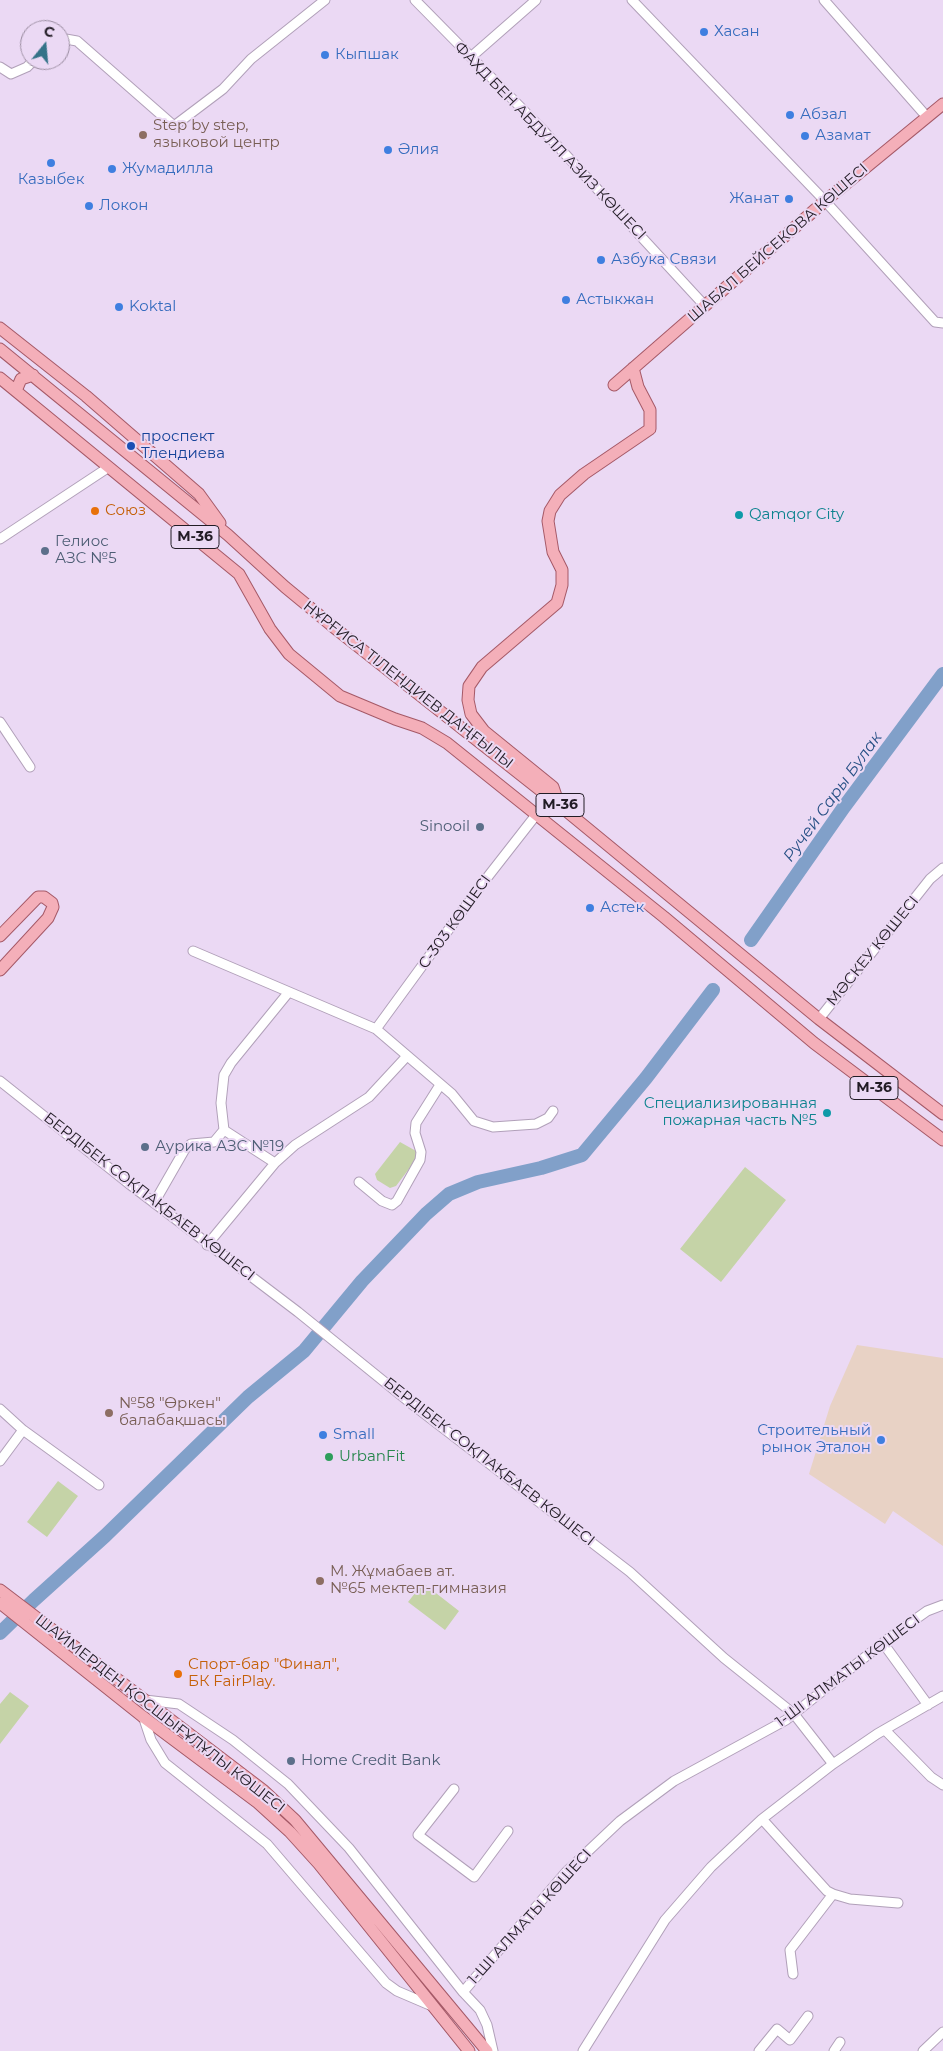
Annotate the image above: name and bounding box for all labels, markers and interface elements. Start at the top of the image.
north arrow [20,20,70,70]
text: С [42,22,57,42]
place label: Хасан [714,23,760,41]
marker: Хасан [698,26,710,38]
street label: ФАХД БЕН АБДУЛЛ АЗИЗ КӨШЕСІ [450,38,650,244]
place label: Кыпшак [335,46,399,64]
marker: Кыпшак [319,49,331,61]
place label: Абзал [800,106,847,124]
marker: Абзал [784,109,796,121]
place label: Step by step, языковой центр [153,117,280,152]
place label: Азамат [815,127,871,145]
marker: Step by step, языковой центр [137,129,149,141]
marker: Азамат [799,130,811,142]
place label: Әлия [398,141,439,159]
marker: Әлия [382,144,394,156]
marker: Казыбек [45,157,57,169]
place label: Жумадилла [122,160,214,178]
street label: ШАБАЛ БЕЙСЕКОВА КӨШЕСІ [684,160,872,326]
marker: Жумадилла [106,163,118,175]
place label: Казыбек [18,171,84,189]
place label: Жанат [729,190,779,208]
marker: Жанат [783,193,795,205]
place label: Локон [99,197,148,215]
marker: Локон [83,200,95,212]
place label: Азбука Связи [611,251,717,269]
marker: Азбука Связи [595,254,607,266]
place label: Астыкжан [576,291,654,309]
marker: Астыкжан [560,294,572,306]
place label: Koktal [129,298,176,316]
marker: Koktal [113,301,125,313]
place label: проспект Тлендиева [141,428,225,463]
marker: проспект Тлендиева [125,440,137,452]
place label: Союз [105,502,146,520]
marker: Союз [89,505,101,517]
place label: Qamqor City [749,506,844,524]
marker: Qamqor City [733,509,745,521]
road number: M-36 [171,526,219,548]
place label: Гелиос АЗС №5 [55,533,117,568]
marker: Гелиос АЗС №5 [39,545,51,557]
street label: НҰРҒИСА ТІЛЕНДИЕВ ДАҢҒЫЛЫ [299,597,517,773]
water label: Ручей Сары Булак [780,728,886,866]
road number: M-36 [536,794,584,816]
place label: Sinooil [420,818,470,836]
marker: Sinooil [474,821,486,833]
street label: С-303 КӨШЕСІ [415,872,495,972]
street label: МӘСКЕУ КӨШЕСІ [823,892,923,1010]
place label: Астек [600,899,644,917]
marker: Астек [584,902,596,914]
road number: M-36 [850,1076,898,1100]
place label: Специализированная пожарная часть №5 [644,1095,817,1130]
marker: Специализированная пожарная часть №5 [821,1107,833,1119]
street label: БЕРДІБЕК СОҚПАҚБАЕВ КӨШЕСІ [40,1109,258,1285]
place label: Аурика АЗС №19 [155,1138,284,1156]
marker: Аурика АЗС №19 [139,1141,151,1153]
street label: БЕРДІБЕК СОҚПАҚБАЕВ КӨШЕСІ [380,1374,598,1550]
place label: №58 "Өркен" балабақшасы [119,1395,226,1430]
marker: №58 "Өркен" балабақшасы [103,1407,115,1419]
place label: Строительный рынок Эталон [757,1422,871,1457]
place label: Small [333,1426,375,1444]
marker: Small [317,1429,329,1441]
marker: Строительный рынок Эталон [875,1434,887,1446]
place label: UrbanFit [339,1448,405,1466]
marker: UrbanFit [323,1451,335,1463]
place label: М. Жұмабаев ат. №65 мектеп-гимназия [330,1563,507,1598]
marker: М. Жұмабаев ат. №65 мектеп-гимназия [314,1575,326,1587]
street label: ШАЙМЕРДЕН ҚОСШЫҒҰЛҰЛЫ КӨШЕСІ [31,1611,289,1817]
street label: 1-ШІ АЛМАТЫ КӨШЕСІ [772,1611,924,1731]
place label: Спорт-бар "Финал", БК FairPlay. [188,1656,339,1691]
marker: Спорт-бар "Финал", БК FairPlay. [172,1668,184,1680]
place label: Home Credit Bank [301,1752,440,1770]
marker: Home Credit Bank [285,1755,297,1767]
street label: 1-ШІ АЛМАТЫ КӨШЕСІ [464,1846,596,1988]

